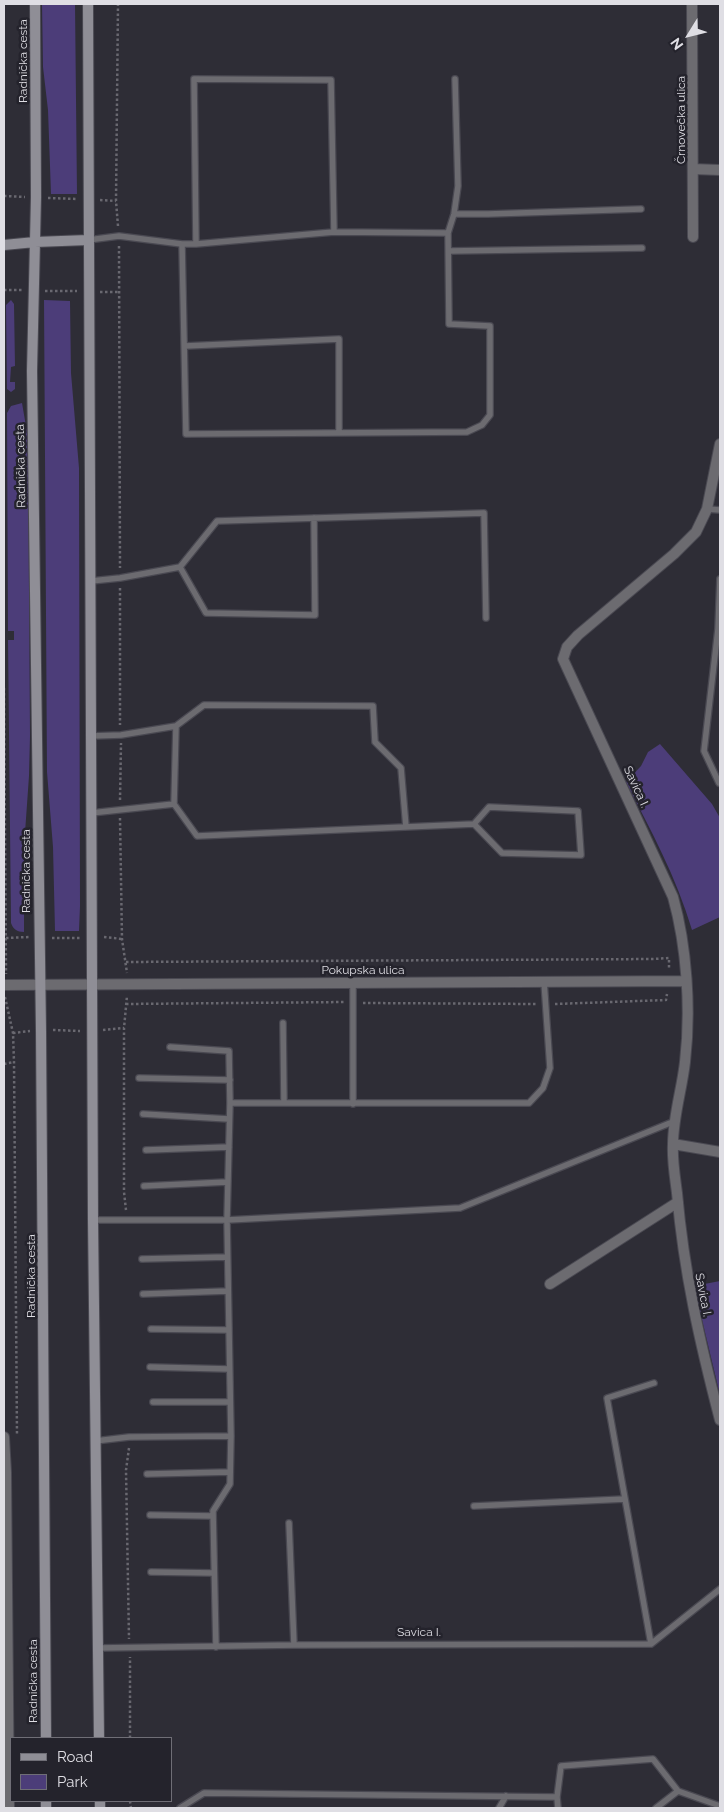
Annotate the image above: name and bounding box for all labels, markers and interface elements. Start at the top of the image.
north arrow [664,10,714,60]
street label: Radnička cesta [16,19,30,103]
text: N [667,35,686,53]
street label: Črnovečka ulica [674,76,688,164]
street label: Radnička cesta [13,424,29,508]
street label: Savica I. [620,764,652,810]
street label: Radnička cesta [19,829,33,913]
street label: Pokupska ulica [321,963,405,977]
street label: Radnička cesta [24,1234,38,1318]
street label: Savica I. [692,1272,714,1318]
street label: Savica I. [397,1625,441,1639]
street label: Radnička cesta [26,1639,40,1723]
legend [10,1737,172,1802]
text: Road [57,1748,93,1766]
text: Park [57,1773,88,1791]

